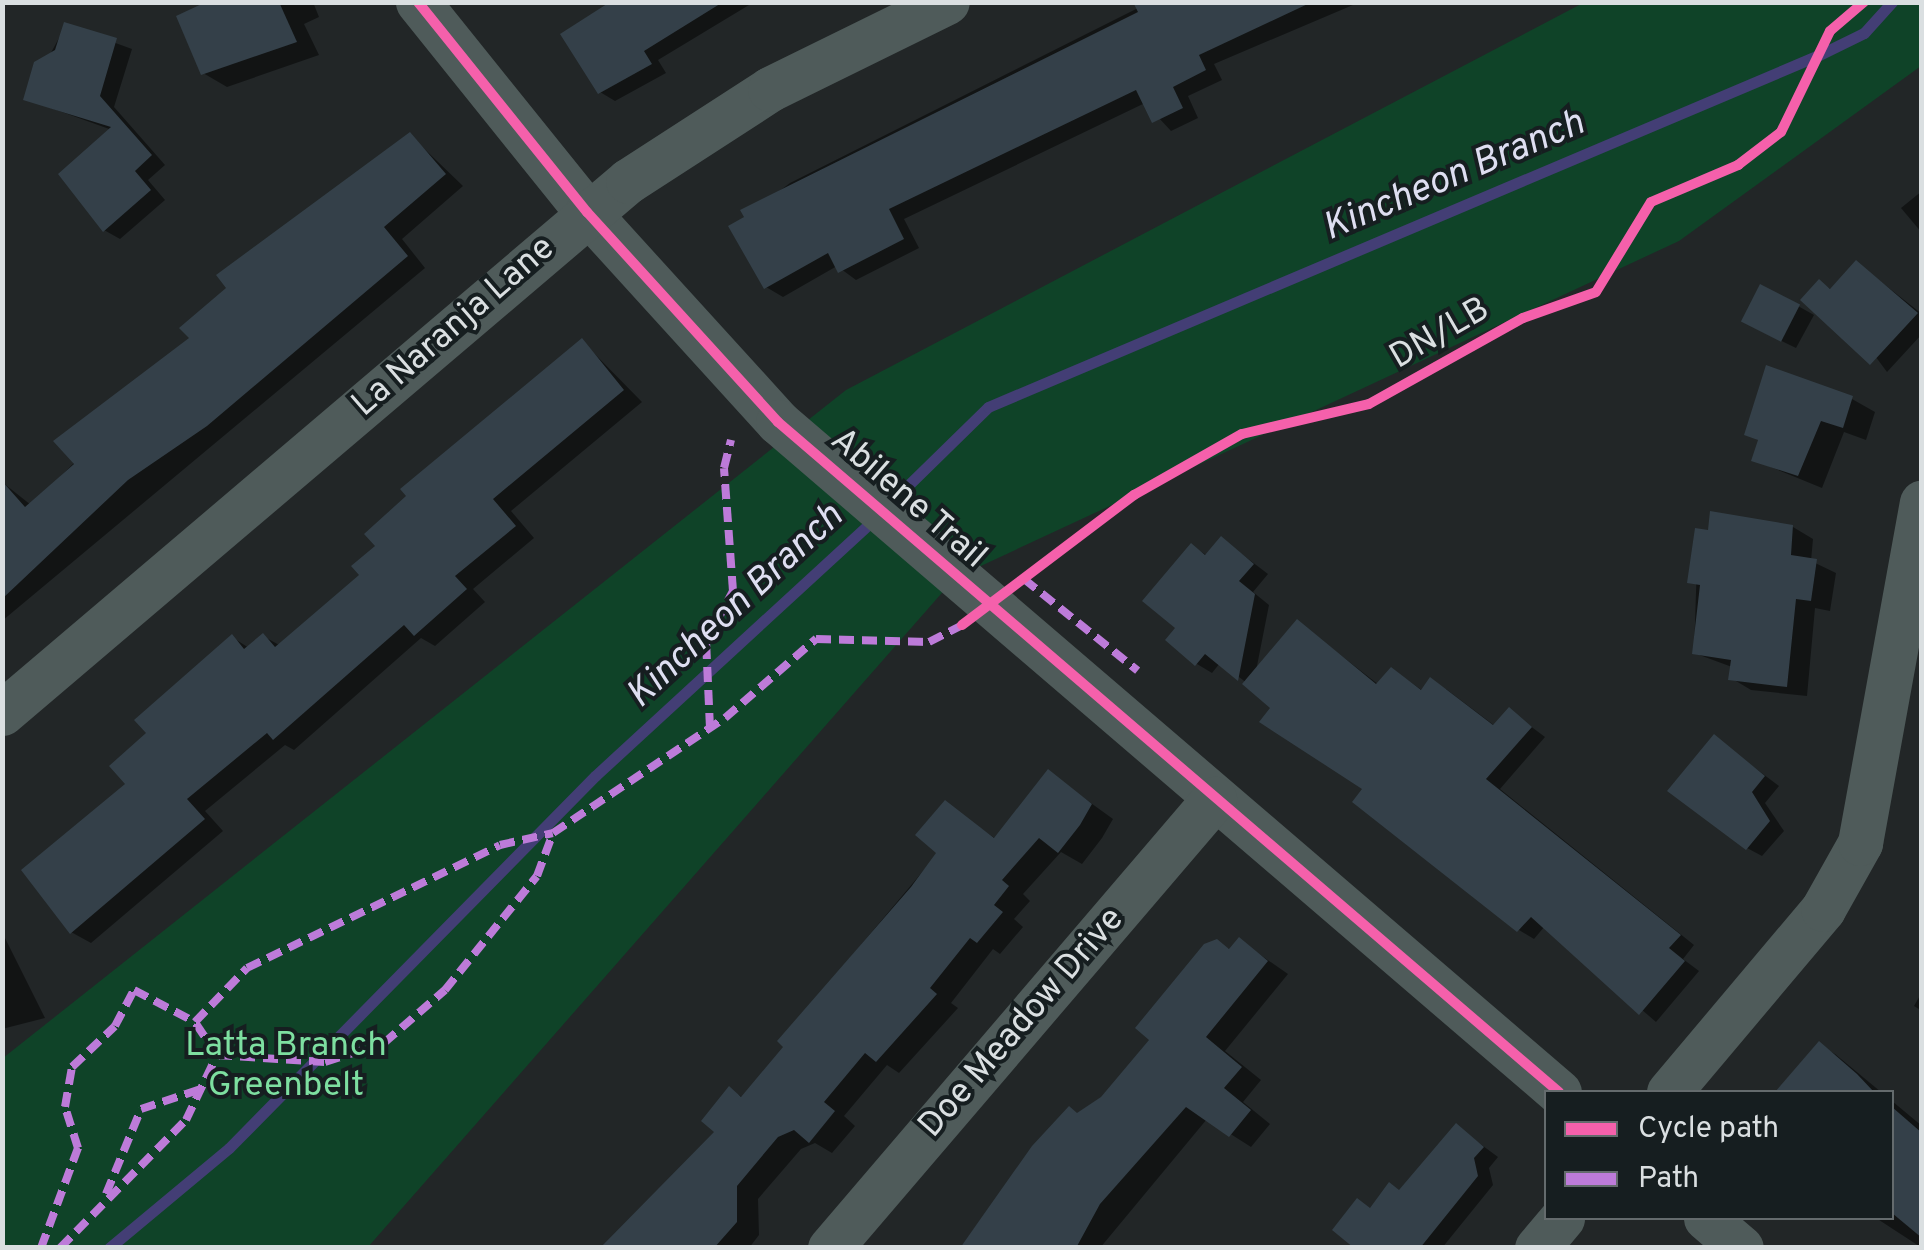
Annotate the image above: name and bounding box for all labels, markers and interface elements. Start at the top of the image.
water label: Kincheon Branch [1317,101,1591,253]
street label: La Naranja Lane [344,228,564,426]
street label: DN/LB [1383,289,1497,379]
street label: Abilene Trail [821,419,995,579]
water label: Kincheon Branch [618,495,854,719]
street label: Doe Meadow Drive [911,899,1133,1147]
park label: Latta Branch Greenbelt [185,1025,387,1107]
legend [1544,1090,1894,1220]
text: Cycle path [1638,1111,1779,1148]
text: Path [1638,1161,1699,1198]

